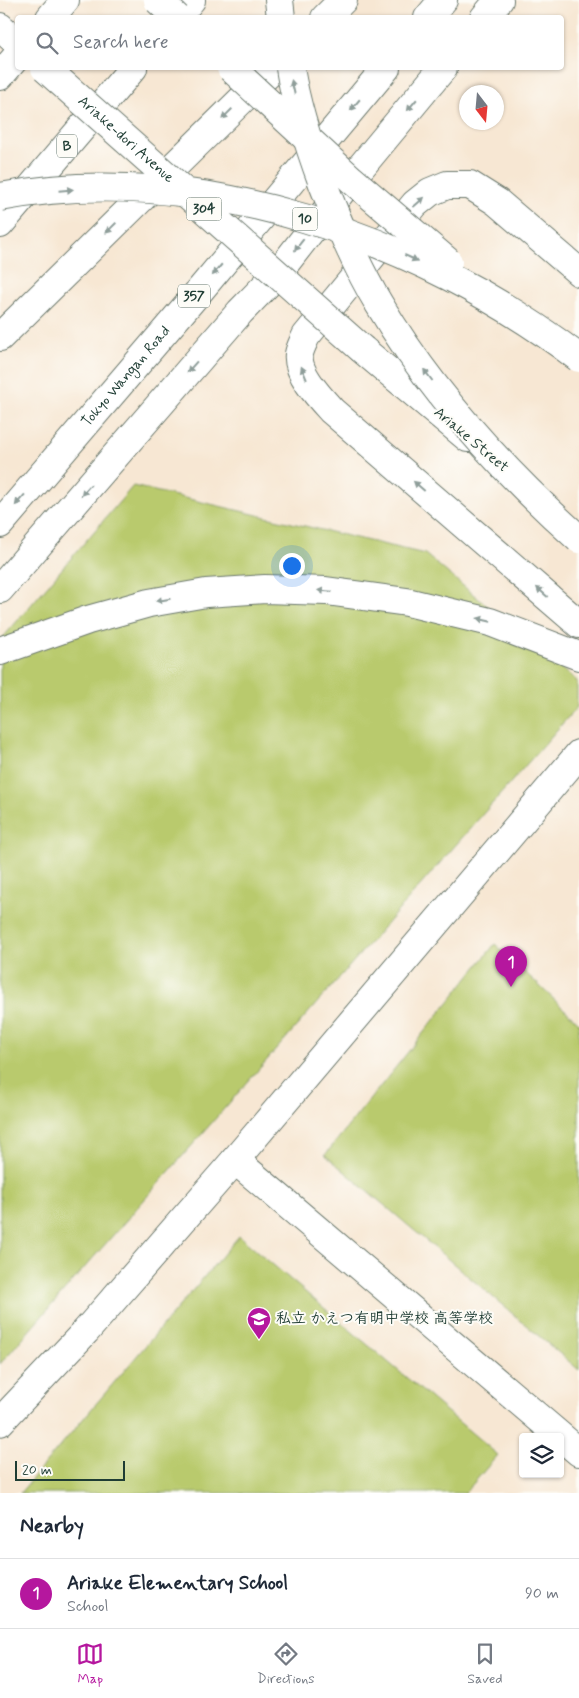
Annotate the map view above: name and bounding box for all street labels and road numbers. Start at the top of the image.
street label: Ariake-dori Avenue [73,92,178,188]
road number: B [57,134,77,158]
road number: 304 [186,198,222,220]
road number: 10 [292,208,318,230]
road number: 357 [178,284,210,308]
street label: Tokyo Wangan Road [77,322,175,431]
street label: Ariake Street [429,403,513,477]

